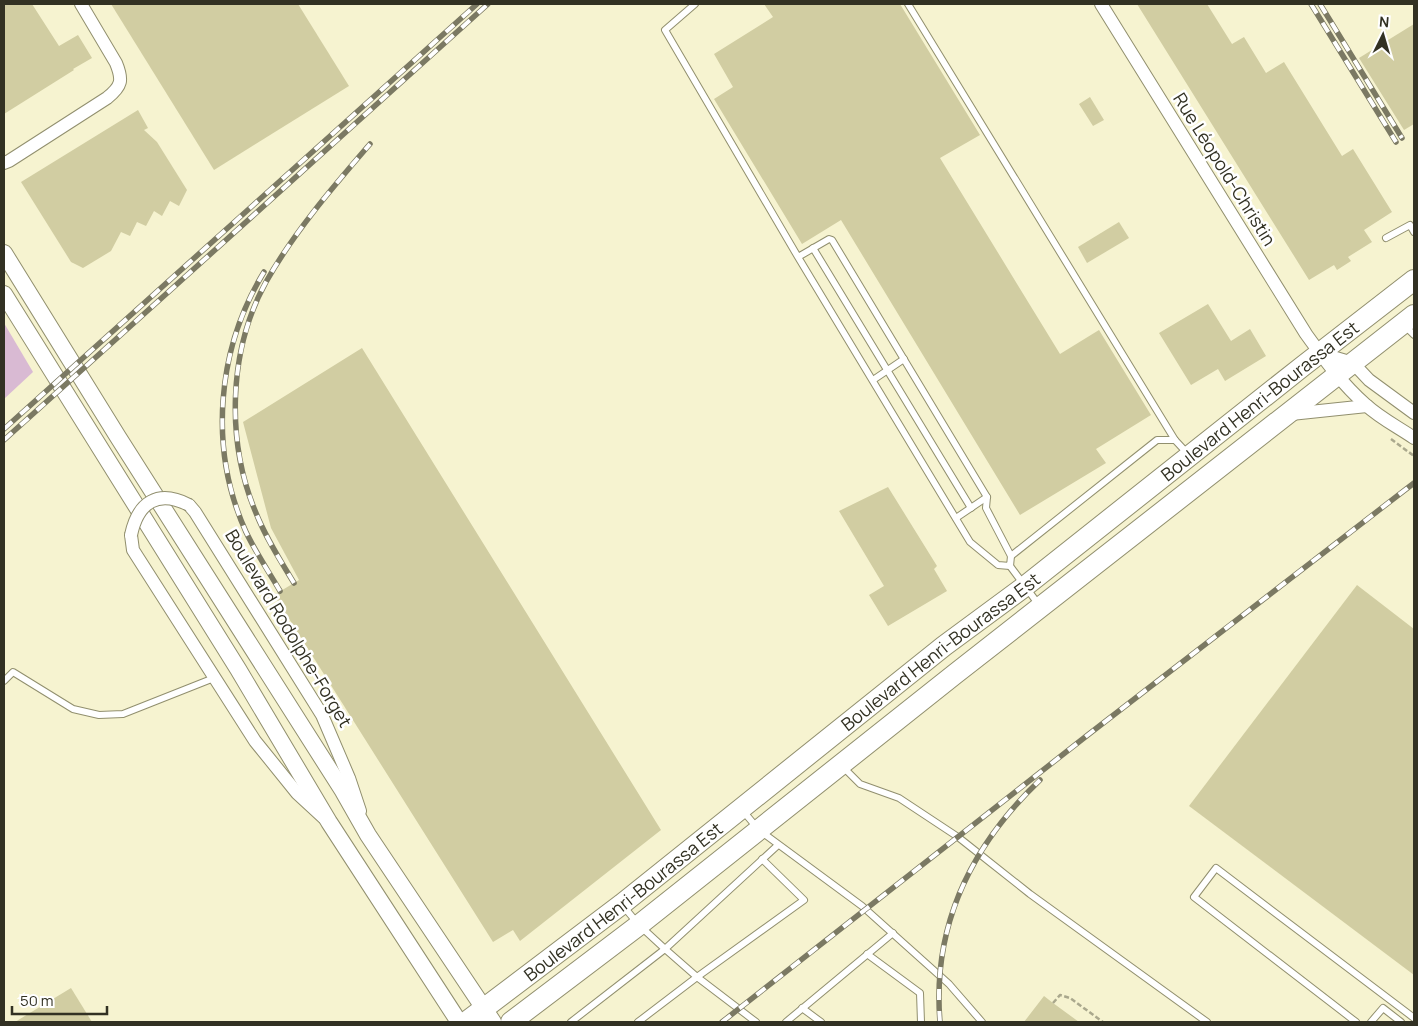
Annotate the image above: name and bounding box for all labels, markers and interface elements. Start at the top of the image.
north arrow [1358,10,1408,60]
text: N [1378,12,1390,31]
street label: Rue Léopold-Christin [1168,88,1282,250]
street label: Boulevard Henri-Bourassa Est [1156,315,1363,486]
street label: Boulevard Rodolphe-Forget [220,525,358,731]
street label: Boulevard Henri-Bourassa Est [836,567,1045,736]
street label: Boulevard Henri-Bourassa Est [519,816,727,986]
scale bar [12,984,108,1016]
text: 50 m [20,990,54,1011]

